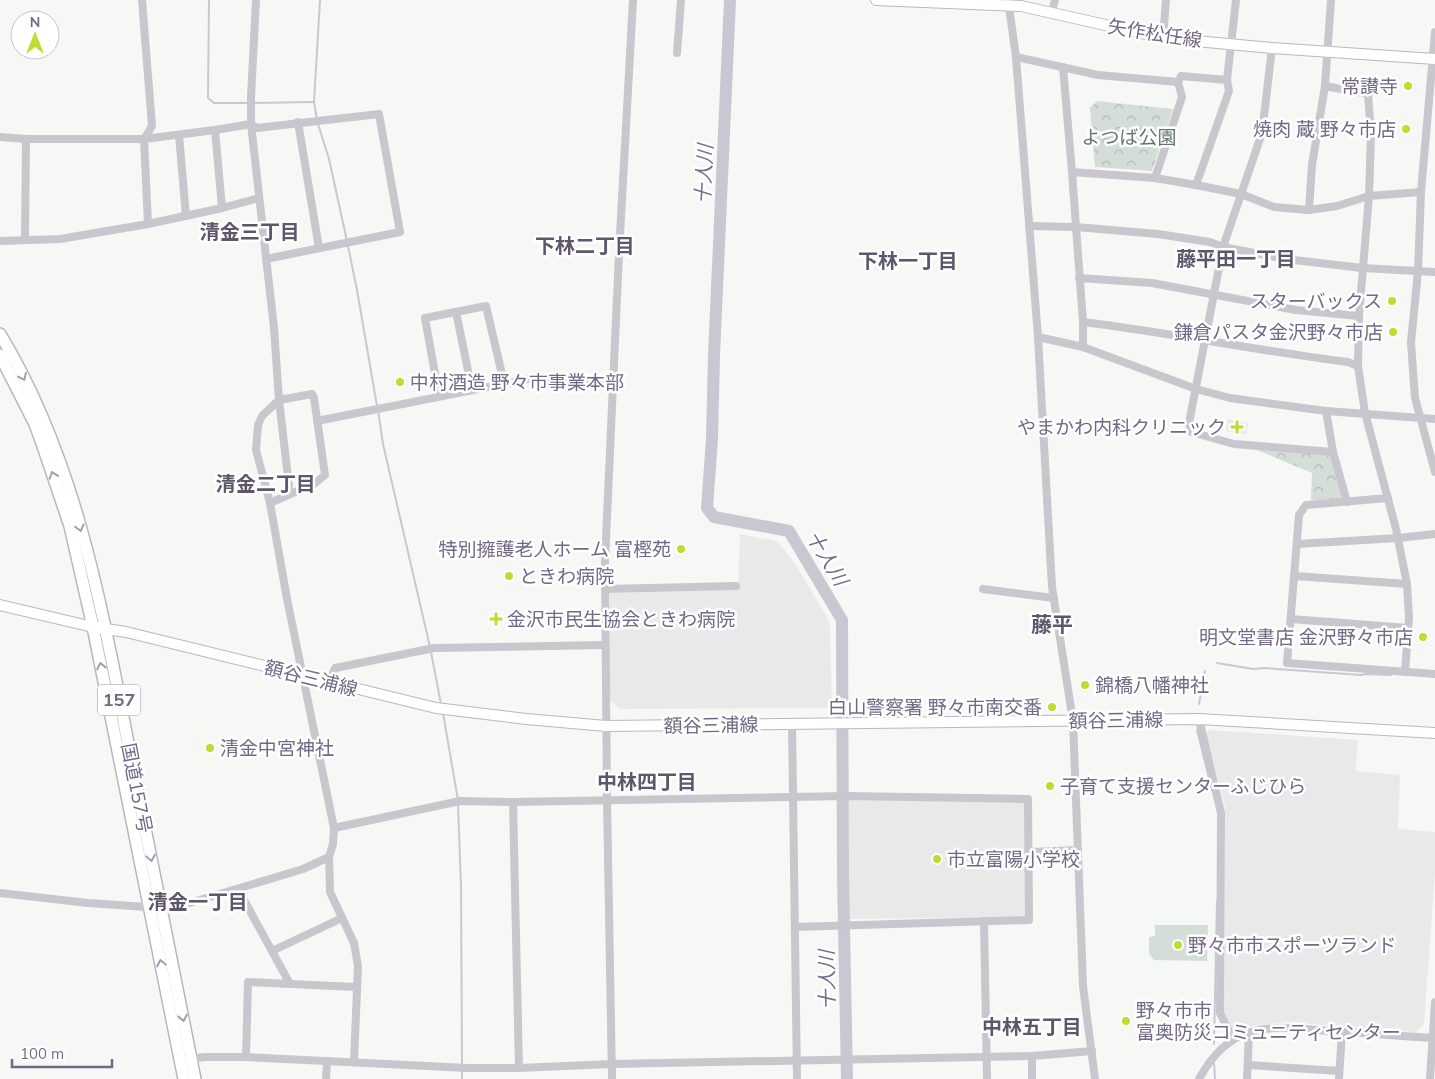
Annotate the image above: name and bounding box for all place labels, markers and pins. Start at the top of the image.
place label: 常讃寺 [1341,74,1398,98]
marker: 常讃寺 [1402,80,1414,92]
place label: 焼肉 蔵 野々市店 [1253,117,1396,141]
marker: 焼肉 蔵 野々市店 [1400,123,1412,135]
place label: スターバックス [1250,289,1382,313]
marker: スターバックス [1386,295,1398,307]
place label: 鎌倉パスタ金沢野々市店 [1174,320,1383,344]
marker: 鎌倉パスタ金沢野々市店 [1387,326,1399,338]
place label: 中村酒造 野々市事業本部 [410,370,624,394]
marker: 中村酒造 野々市事業本部 [394,376,406,388]
place label: やまかわ内科クリニック [1017,415,1226,439]
marker: やまかわ内科クリニック [1230,420,1244,434]
place label: 特別擁護老人ホーム 富樫苑 [439,537,671,561]
marker: 特別擁護老人ホーム 富樫苑 [675,543,687,555]
place label: ときわ病院 [519,564,614,588]
marker: ときわ病院 [503,570,515,582]
place label: 金沢市民生協会ときわ病院 [507,607,735,631]
marker: 金沢市民生協会ときわ病院 [489,612,503,626]
place label: 明文堂書店 金沢野々市店 [1199,625,1413,649]
marker: 明文堂書店 金沢野々市店 [1417,631,1429,643]
place label: 錦橋八幡神社 [1095,673,1209,697]
marker: 錦橋八幡神社 [1079,679,1091,691]
place label: 白山警察署 野々市南交番 [828,695,1042,719]
marker: 白山警察署 野々市南交番 [1046,701,1058,713]
place label: 清金中宮神社 [220,736,334,760]
marker: 清金中宮神社 [204,742,216,754]
place label: 子育て支援センターふじひら [1060,774,1306,798]
marker: 子育て支援センターふじひら [1044,780,1056,792]
place label: 市立富陽小学校 [947,847,1080,871]
marker: 市立富陽小学校 [931,853,943,865]
place label: 野々市市スポーツランド [1188,933,1397,957]
marker: 野々市市スポーツランド [1172,939,1184,951]
place label: 野々市市 富奥防災コミュニティセンター [1136,998,1401,1044]
marker: 野々市市 富奥防災コミュニティセンター [1120,1015,1132,1027]

